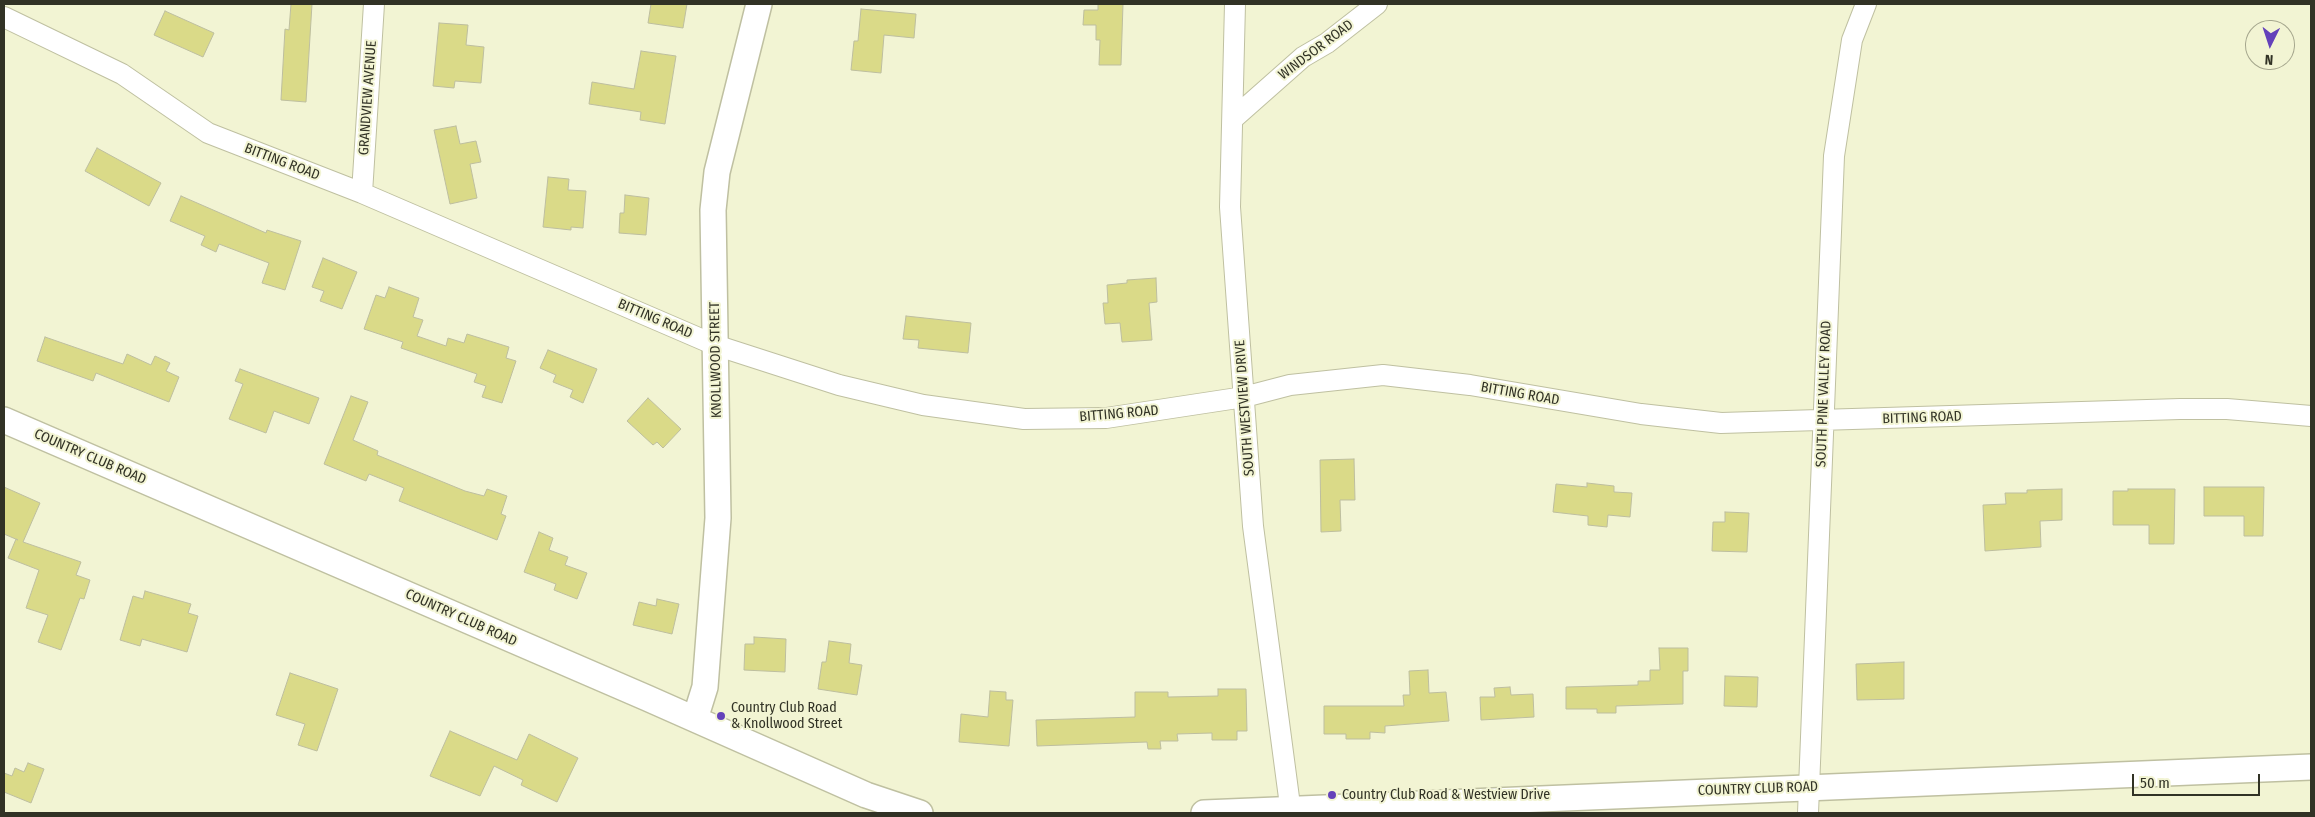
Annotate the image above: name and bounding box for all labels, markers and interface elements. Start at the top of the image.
street label: WINDSOR ROAD [1275,16,1357,84]
north arrow [2245,20,2295,70]
street label: GRANDVIEW AVENUE [356,40,380,156]
text: N [2264,51,2274,68]
street label: BITTING ROAD [242,140,322,184]
street label: BITTING ROAD [615,296,695,342]
street label: KNOLLWOOD STREET [707,302,725,418]
street label: SOUTH PINE VALLEY ROAD [1813,320,1835,468]
street label: SOUTH WESTVIEW DRIVE [1232,339,1258,477]
street label: BITTING ROAD [1479,379,1561,409]
street label: BITTING ROAD [1079,402,1159,426]
street label: BITTING ROAD [1882,408,1962,428]
street label: COUNTRY CLUB ROAD [31,426,149,488]
street label: COUNTRY CLUB ROAD [403,586,519,650]
place label: Country Club Road & Knollwood Street [731,700,842,732]
marker: Country Club Road & Knollwood Street [715,710,727,722]
scale bar [2135,764,2262,796]
text: 50 m [2140,774,2170,792]
street label: COUNTRY CLUB ROAD [1698,779,1818,799]
place label: Country Club Road & Westview Drive [1342,787,1550,803]
marker: Country Club Road & Westview Drive [1326,789,1338,801]

